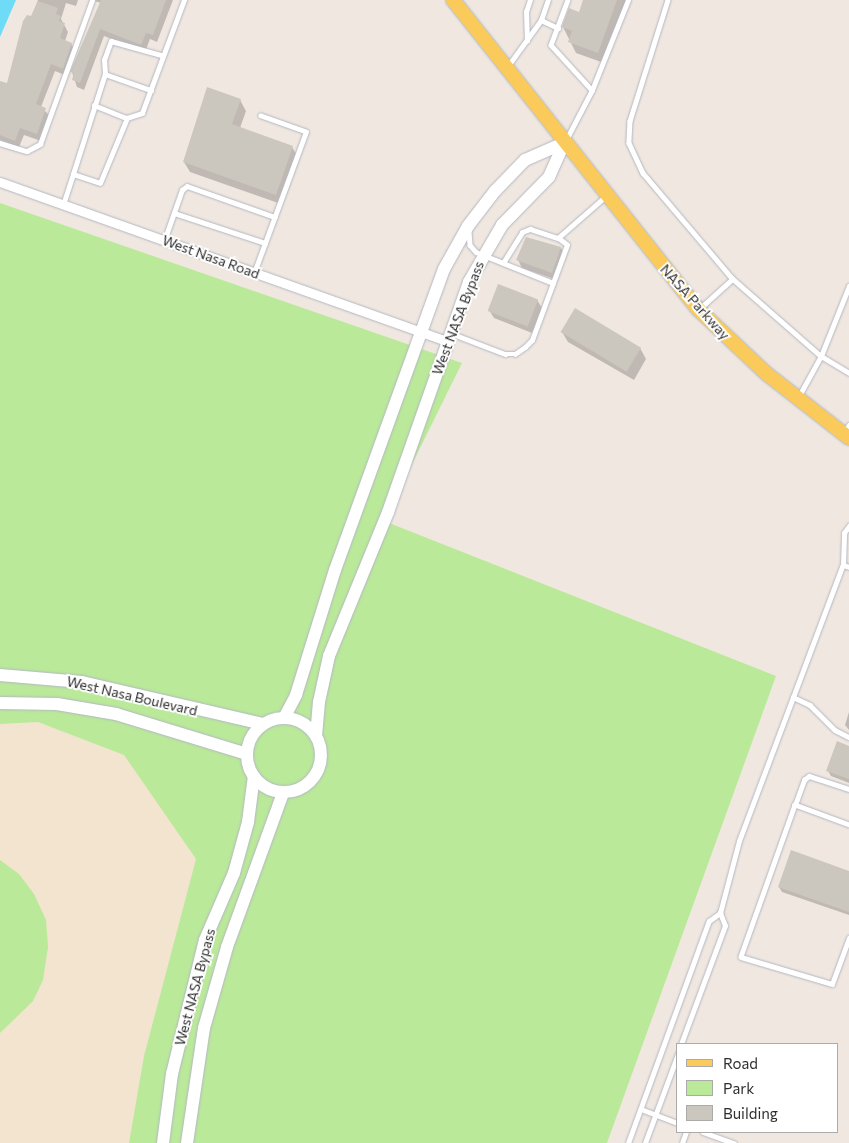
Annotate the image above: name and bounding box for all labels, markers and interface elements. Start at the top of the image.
street label: West Nasa Road [160,232,262,282]
street label: West NASA Bypass [429,259,487,377]
street label: NASA Parkway [657,261,733,343]
street label: West Nasa Boulevard [65,673,199,719]
street label: West NASA Bypass [171,927,219,1047]
legend [676,1043,839,1133]
text: Road [723,1054,758,1072]
text: Park [723,1079,754,1097]
text: Building [723,1104,778,1122]

